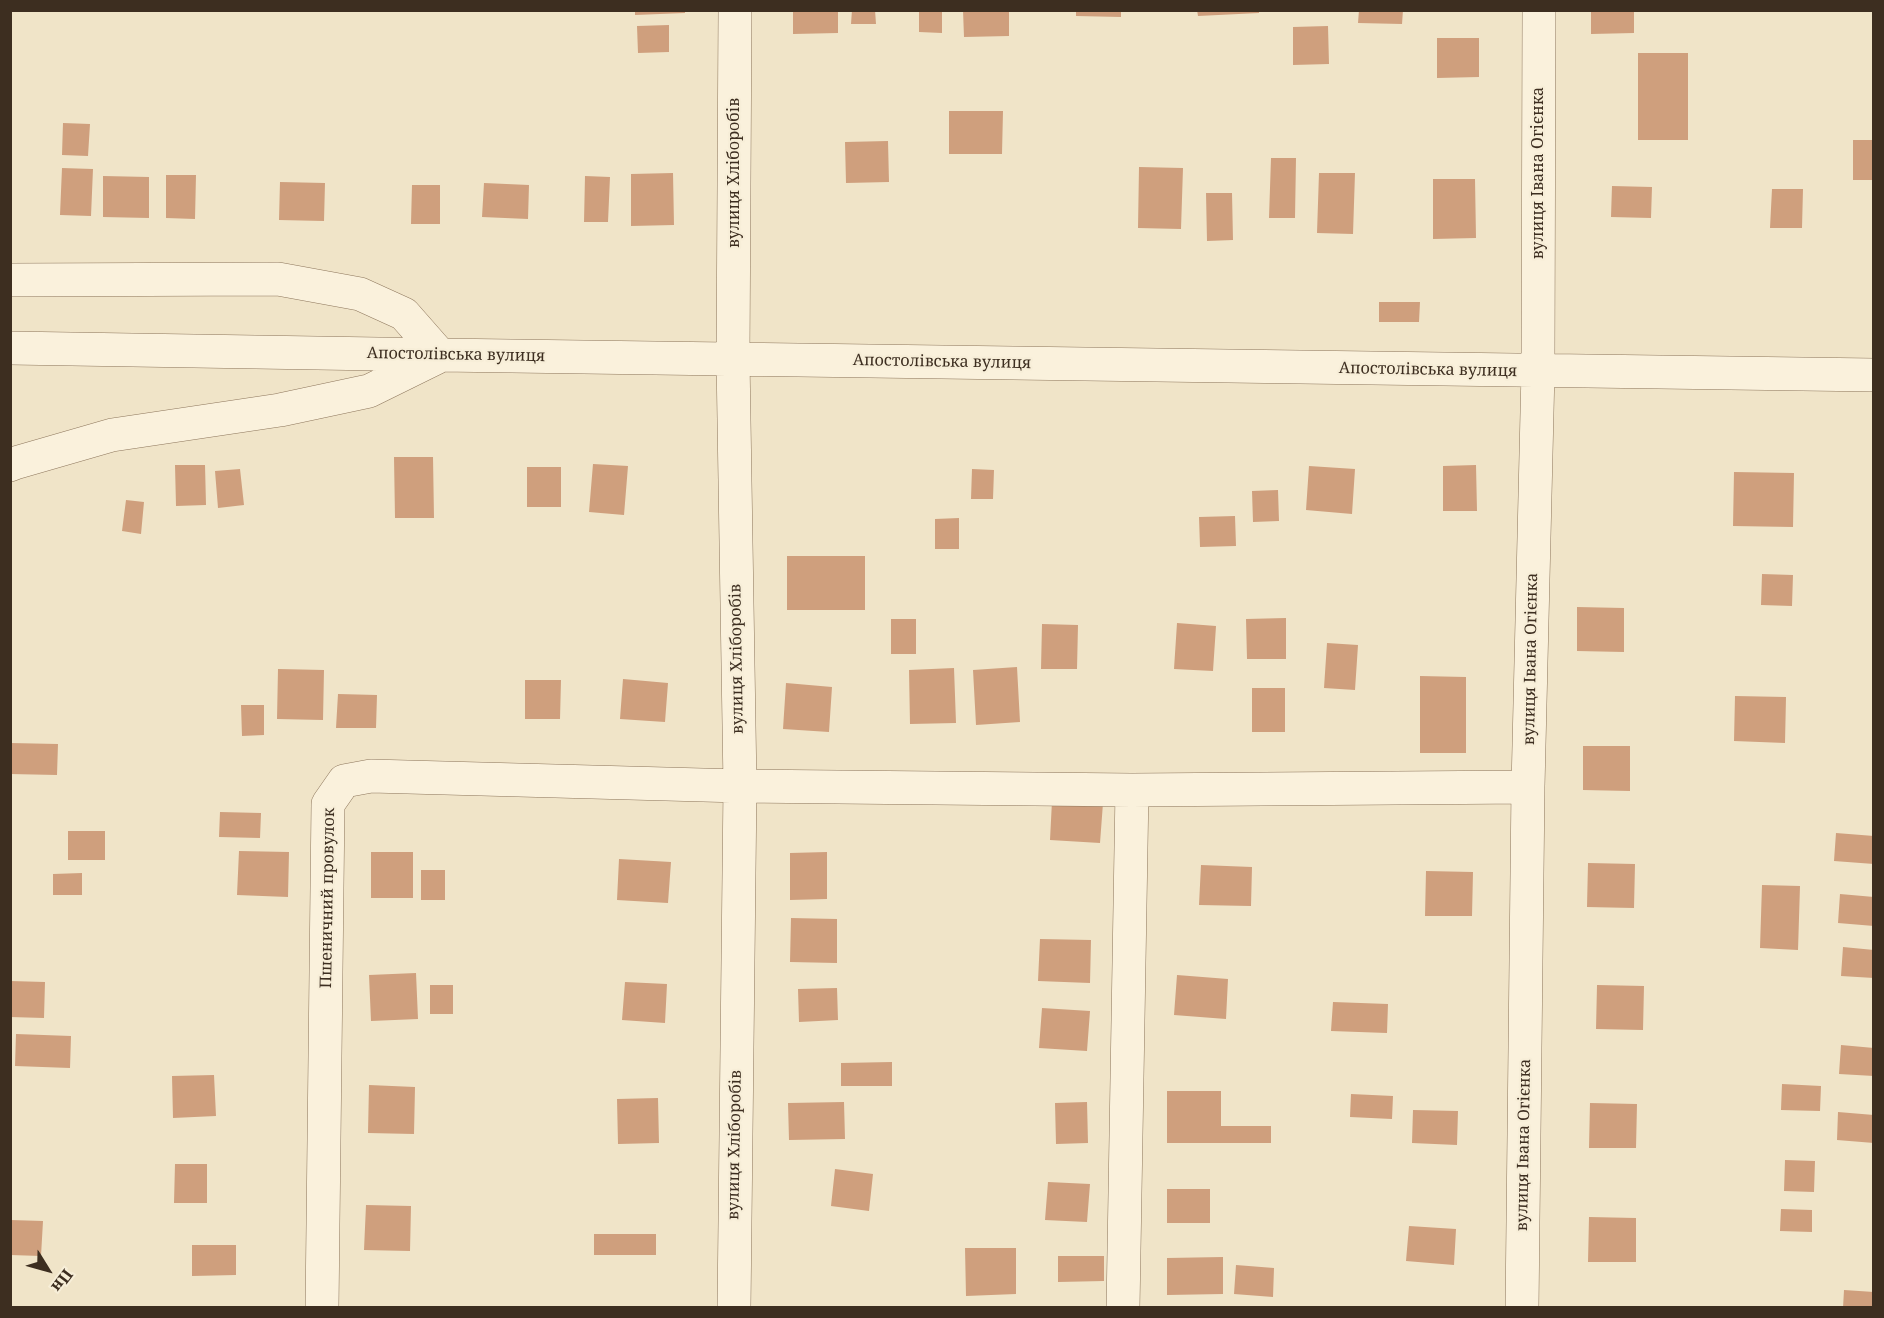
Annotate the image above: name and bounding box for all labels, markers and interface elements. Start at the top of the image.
street label: вулиця Івана Огієнка [1528,87,1548,259]
street label: вулиця Хліборобів [724,98,744,248]
street label: Апостолівська вулиця [367,344,545,366]
street label: Апостолівська вулиця [853,351,1031,373]
street label: Апостолівська вулиця [1339,359,1517,381]
street label: вулиця Івана Огієнка [1520,573,1542,745]
street label: вулиця Хліборобів [726,584,748,734]
street label: Пшеничний провулок [317,807,339,989]
street label: вулиця Івана Огієнка [1513,1059,1535,1231]
street label: вулиця Хліборобів [724,1070,746,1220]
north arrow [18,1240,78,1300]
text: Пн [46,1265,78,1297]

